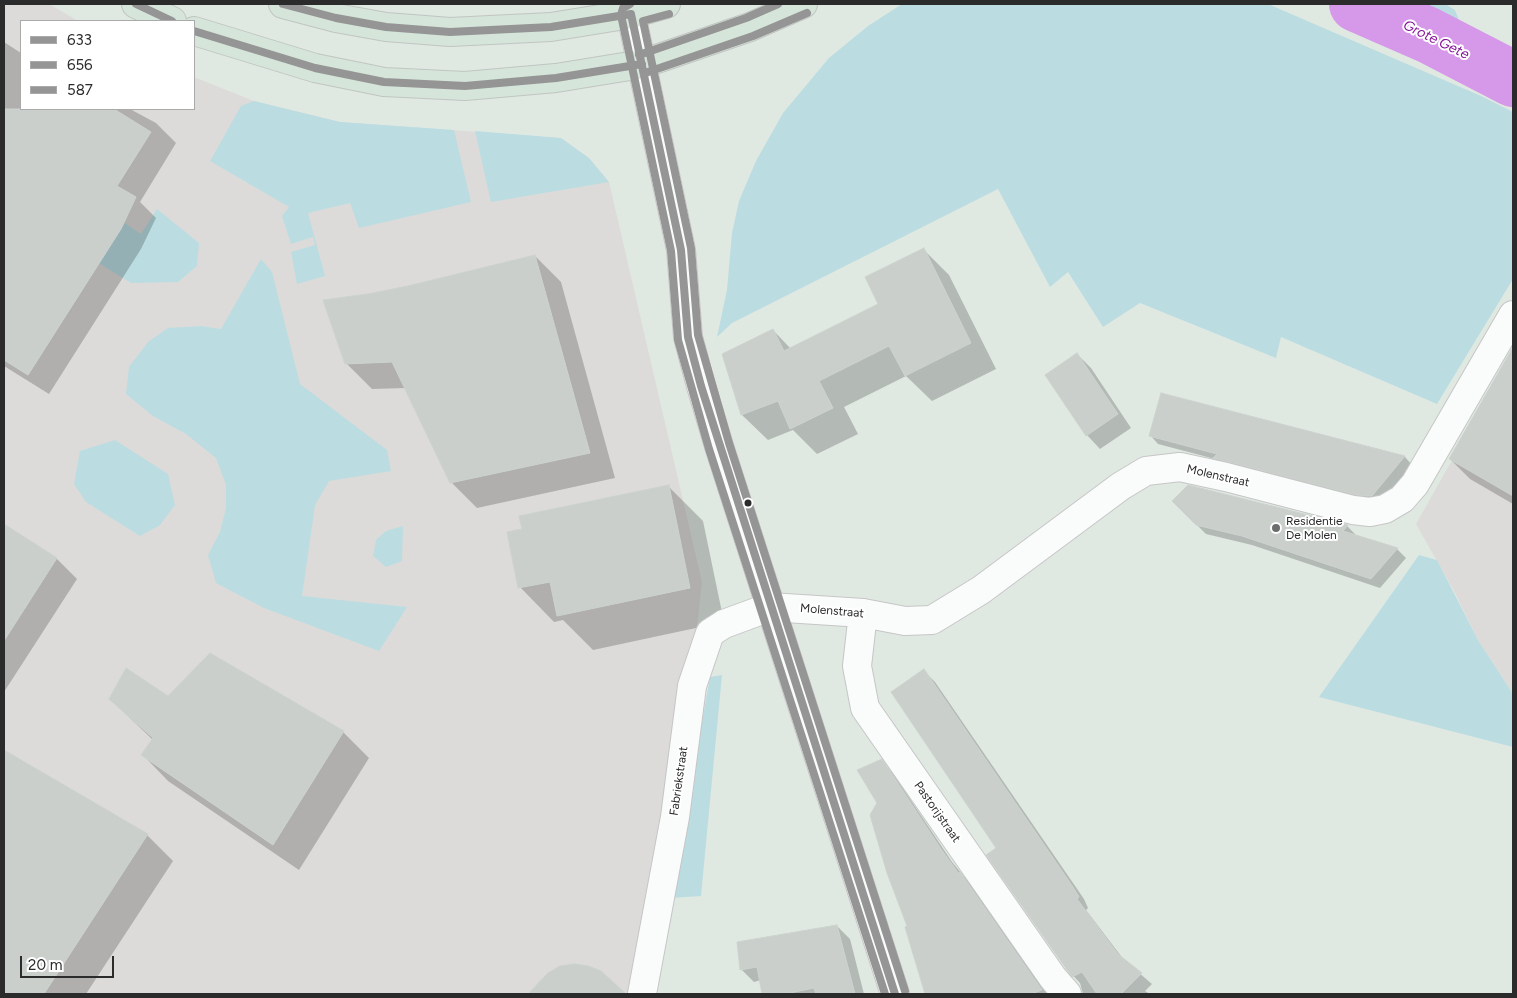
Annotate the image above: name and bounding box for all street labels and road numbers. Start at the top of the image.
street label: Molenstraat [1185,462,1251,490]
street label: Molenstraat [800,601,864,621]
street label: Fabriekstraat [667,745,691,817]
street label: Pastorijstraat [911,779,963,845]

